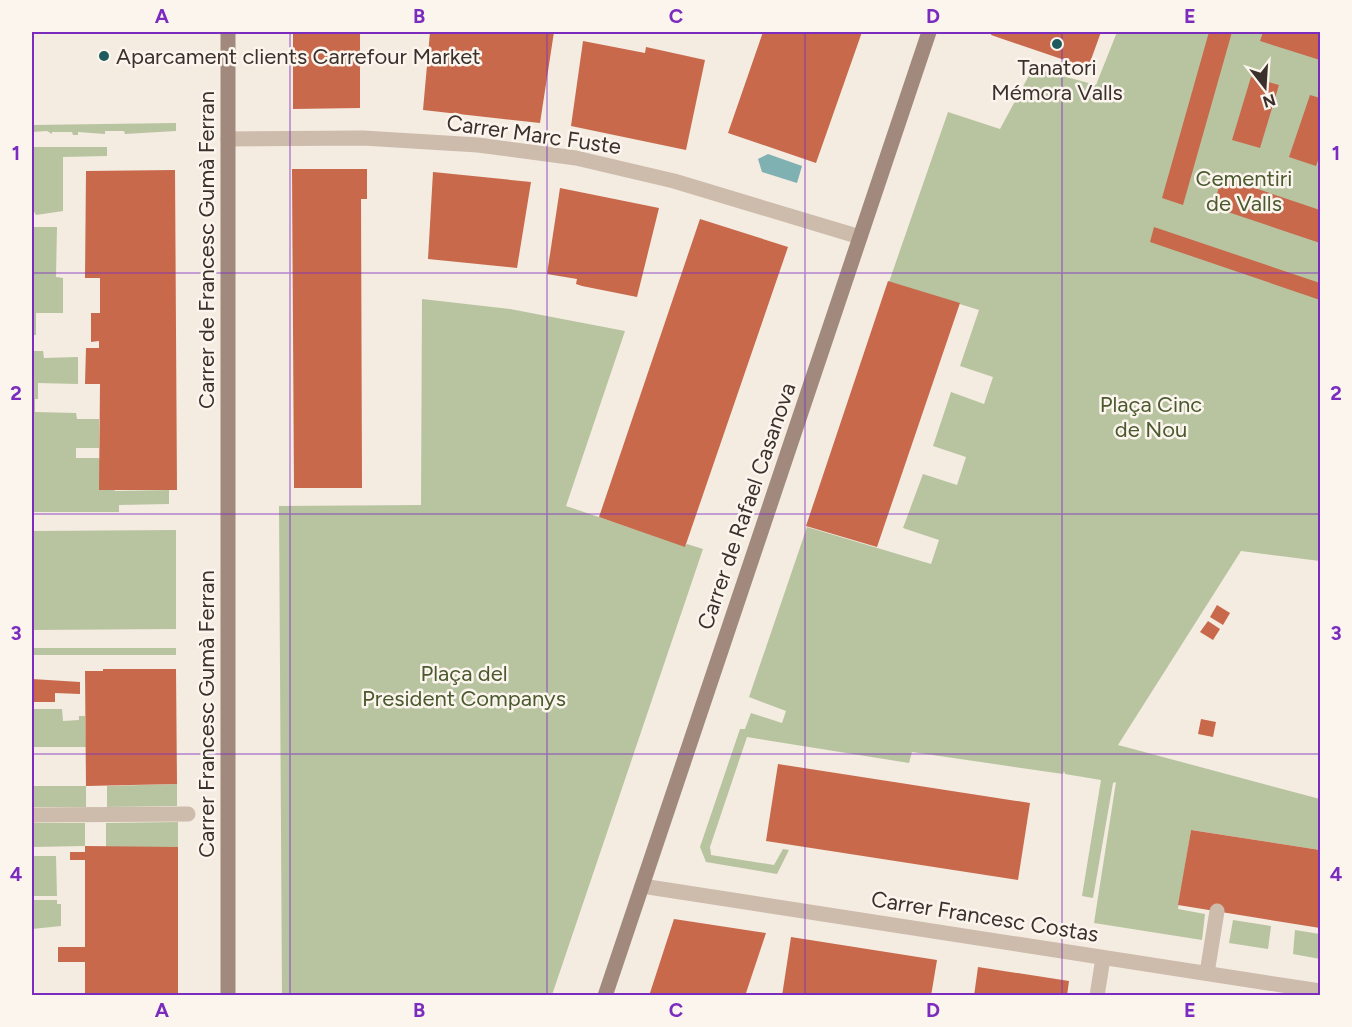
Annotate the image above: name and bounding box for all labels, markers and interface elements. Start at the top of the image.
text: A [155,4,170,28]
text: B [413,4,425,28]
text: C [669,4,683,28]
text: D [926,4,940,28]
text: E [1184,4,1196,28]
marker: Tanatori Mémora Valls [1050,37,1064,51]
place label: Aparcament clients Carrefour Market [116,43,481,70]
marker: Aparcament clients Carrefour Market [97,49,111,63]
place label: Tanatori Mémora Valls [991,54,1123,106]
north arrow [1235,57,1295,117]
text: N [1261,90,1278,112]
street label: Carrer de Francesc Gumà Ferran [193,91,220,409]
street label: Carrer Marc Fuste [445,109,623,160]
text: 1 [12,141,20,165]
text: 1 [1332,141,1340,165]
park label: Cementiri de Valls [1196,165,1292,217]
street label: Carrer de Rafael Casanova [691,379,801,633]
text: 2 [10,381,22,405]
text: 2 [1330,381,1342,405]
park label: Plaça Cinc de Nou [1100,391,1202,443]
street label: Carrer Francesc Gumà Ferran [193,570,220,858]
text: 3 [10,621,22,645]
text: 3 [1330,621,1342,645]
park label: Plaça del President Companys [362,660,566,712]
text: 4 [10,862,23,886]
text: 4 [1330,862,1343,886]
street label: Carrer Francesc Costas [869,885,1100,948]
text: A [155,998,170,1022]
text: B [413,998,425,1022]
text: C [669,998,683,1022]
text: D [926,998,940,1022]
text: E [1184,998,1196,1022]

